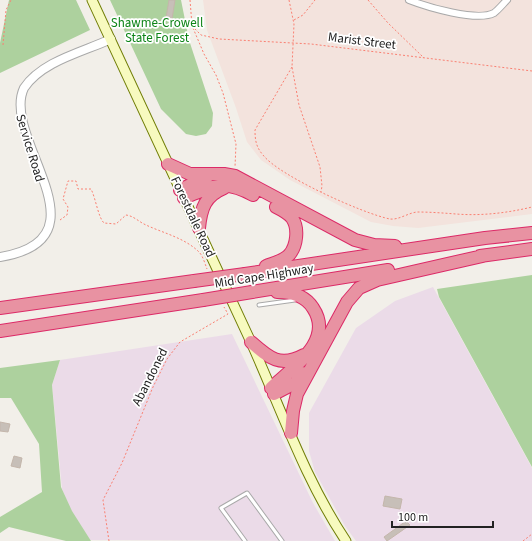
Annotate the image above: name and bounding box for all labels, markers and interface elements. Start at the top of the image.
park label: Shawme-Crowell State Forest [111,14,203,47]
street label: Marist Street [327,28,398,54]
street label: Service Road [11,112,49,184]
street label: Forestdale Road [166,174,220,260]
street label: Mid Cape Highway [213,259,315,293]
street label: Abandoned [128,345,172,409]
scale bar [392,503,493,529]
text: 100 m [398,509,428,526]

